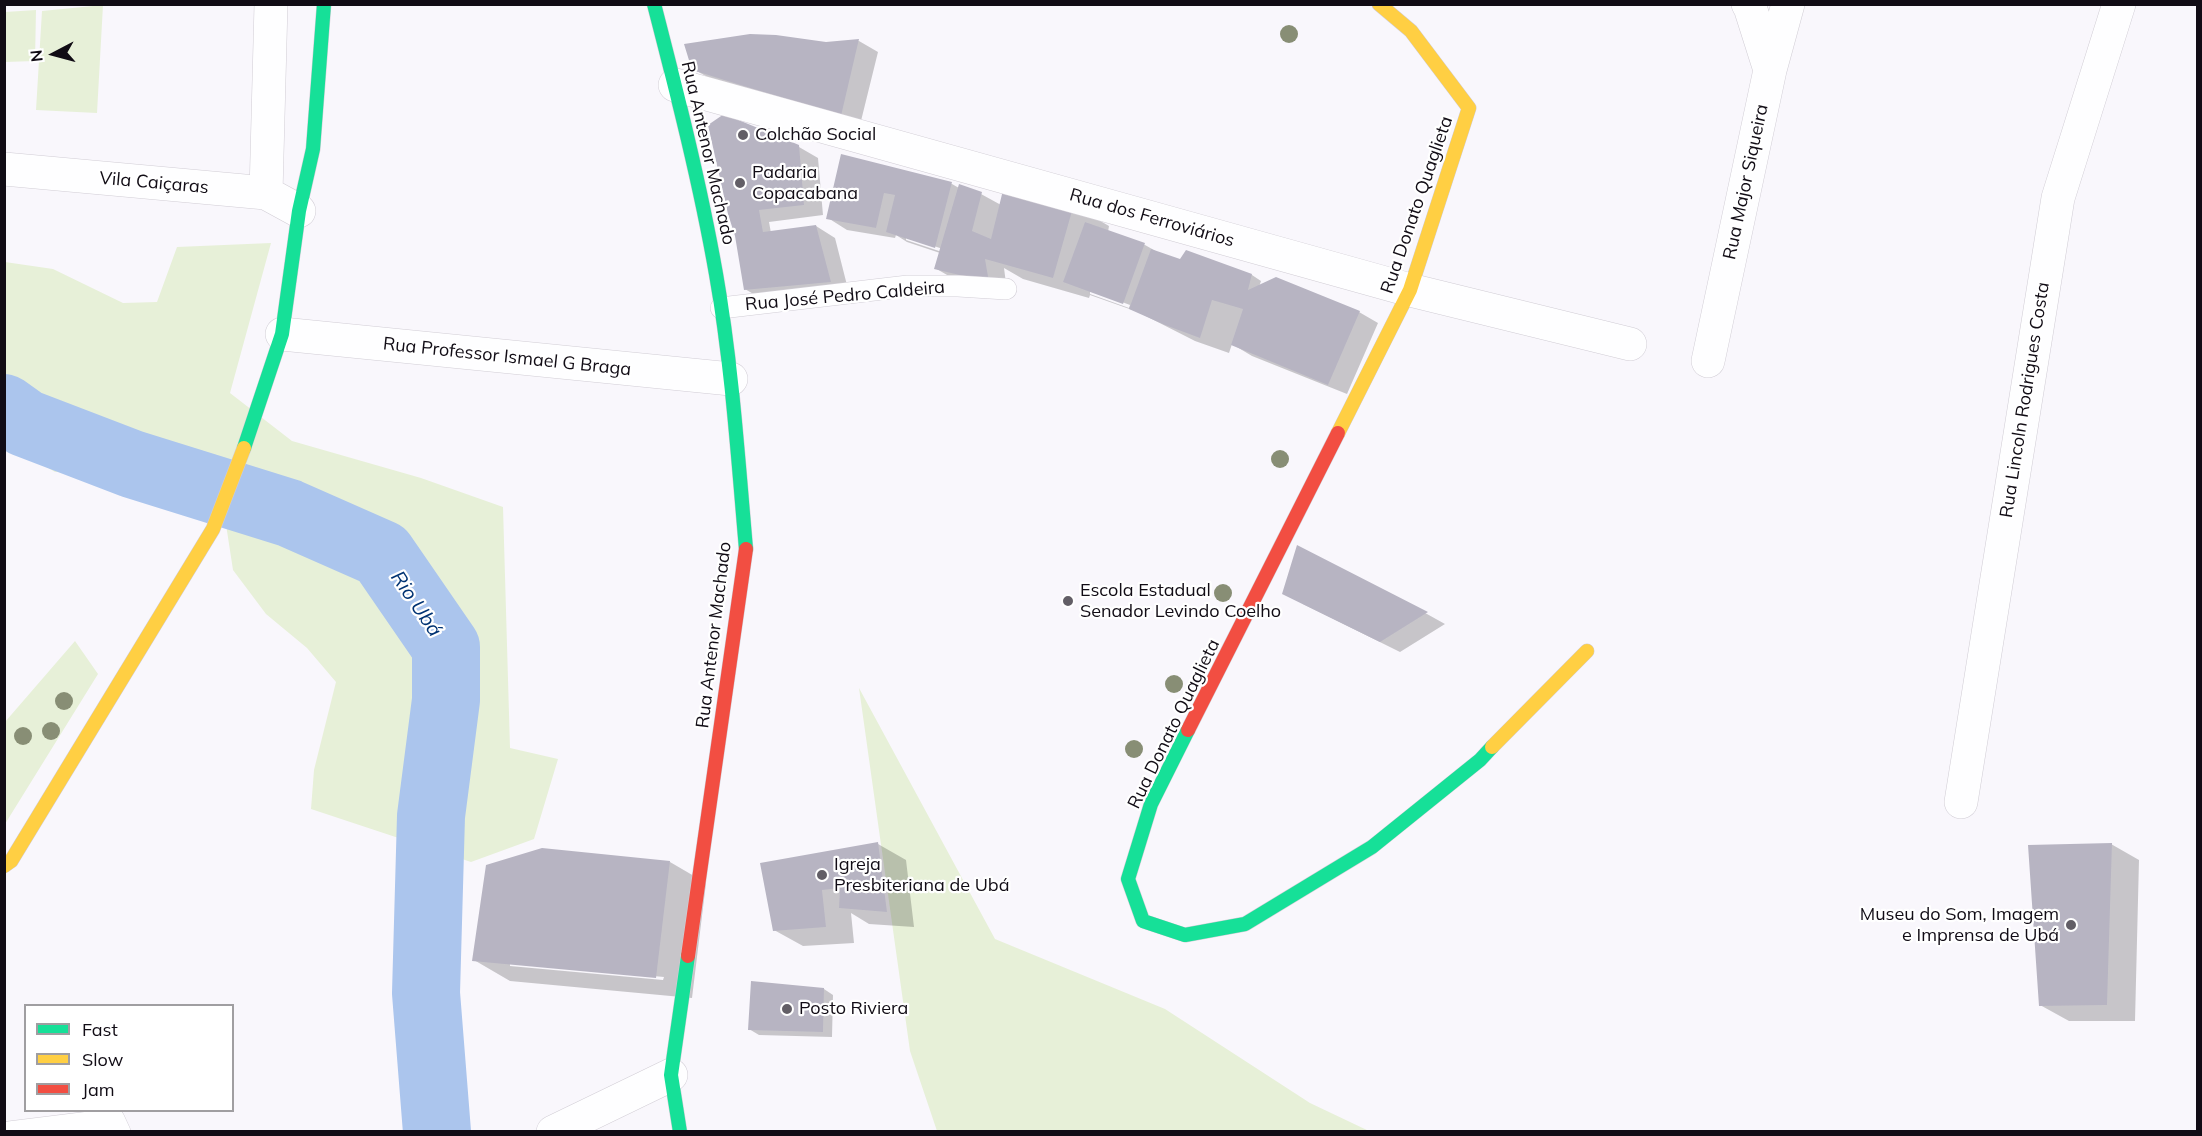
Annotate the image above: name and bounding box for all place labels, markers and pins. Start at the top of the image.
place label: Colchão Social [755,124,876,146]
marker: Colchão Social [736,128,750,142]
place label: Padaria Copacabana [752,162,858,204]
marker: Padaria Copacabana [733,176,747,190]
place label: Escola Estadual Senador Levindo Coelho [1080,580,1281,622]
marker: Escola Estadual Senador Levindo Coelho [1061,594,1075,608]
place label: Igreja Presbiteriana de Ubá [834,854,1009,896]
marker: Igreja Presbiteriana de Ubá [815,868,829,882]
place label: Museu do Som, Imagem e Imprensa de Ubá [1860,904,2059,946]
marker: Museu do Som, Imagem e Imprensa de Ubá [2064,918,2078,932]
place label: Posto Riviera [799,998,908,1020]
marker: Posto Riviera [780,1002,794,1016]

